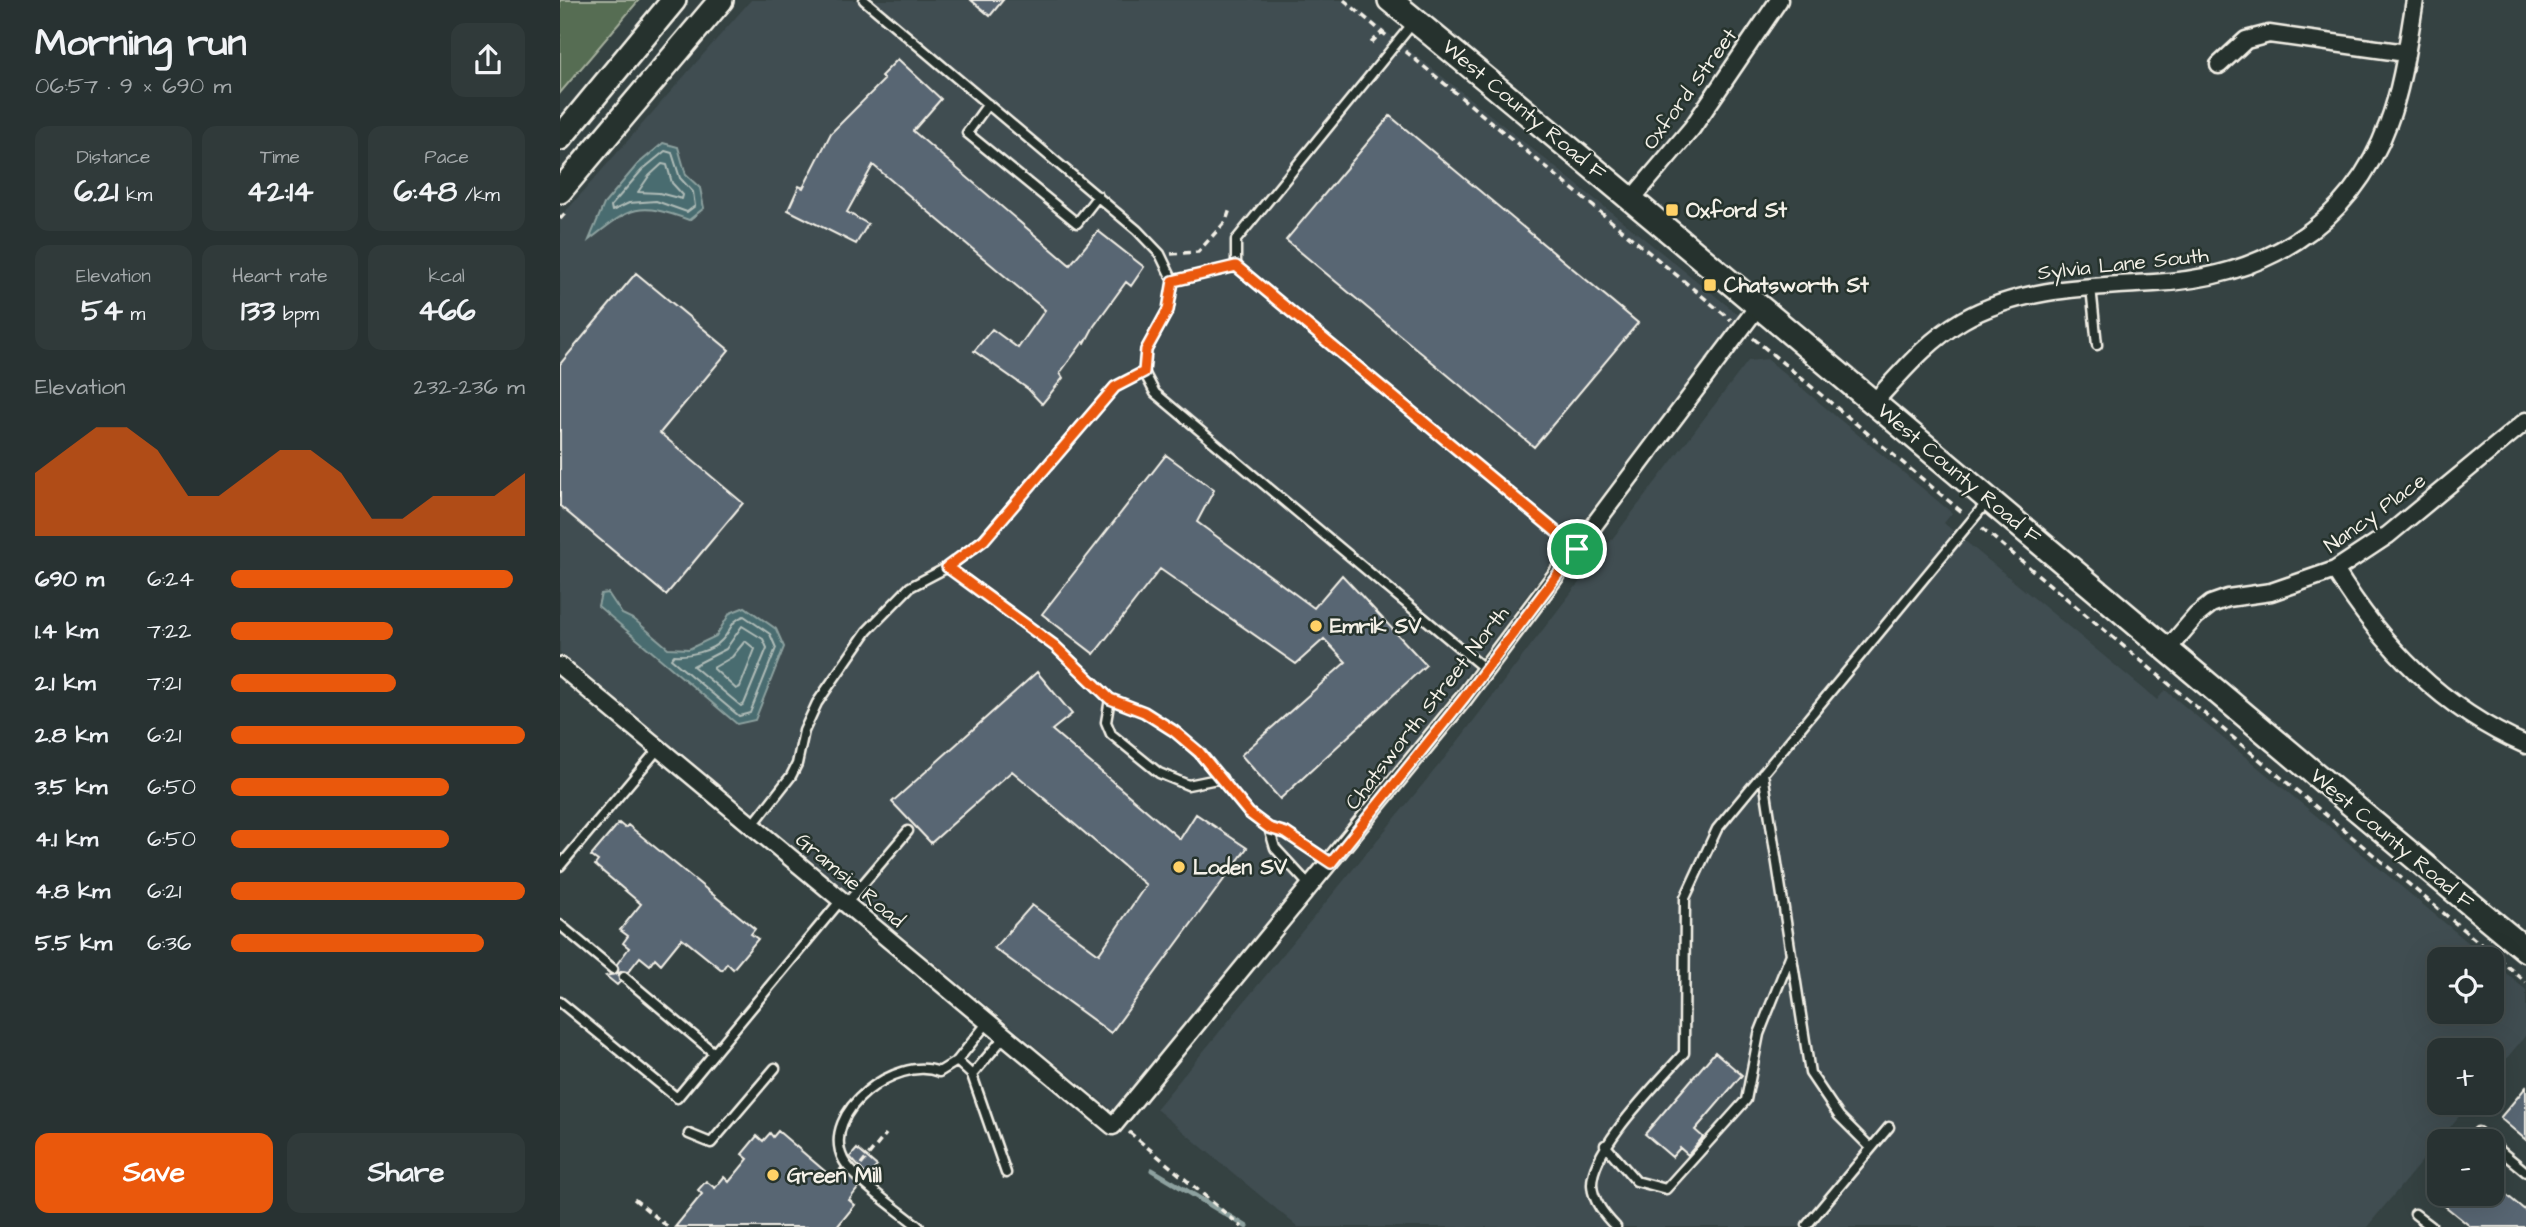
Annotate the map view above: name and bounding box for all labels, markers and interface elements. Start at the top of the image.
text: Morning run [35,18,247,70]
street label: Oxford Street [1636,22,1744,156]
button: share [451,23,525,97]
street label: West County Road F [1434,33,1613,189]
text: 06:57 · 9 × 690 m [35,70,231,102]
text: Distance [76,144,150,171]
text: Time [260,144,300,171]
text: Pace [425,144,469,171]
text: 6.21 [74,171,118,213]
text: 42:14 [247,171,313,213]
text: 6:48 [393,171,457,213]
text: km [118,182,152,209]
text: /km [457,182,500,209]
place label: Oxford St [1686,196,1787,225]
marker: Oxford St [1664,202,1680,218]
street label: Sylvia Lane South [2036,241,2211,289]
text: Elevation [76,263,151,290]
text: Heart rate [232,263,328,290]
text: kcal [428,263,465,290]
place label: Chatsworth St [1724,271,1869,300]
marker: Chatsworth St [1702,277,1718,293]
text: 54 [81,290,123,332]
text: 133 [241,290,275,332]
text: 466 [418,290,476,332]
text: m [123,301,145,328]
text: bpm [275,301,319,328]
text: Elevation [35,371,126,403]
text: 232–236 m [413,371,525,403]
street label: West County Road F [1869,397,2048,553]
street label: Nancy Place [2318,466,2433,562]
pin [1547,519,1607,579]
icon: arrive [1558,530,1596,568]
text: 690 m [35,563,104,595]
text: 6:24 [147,563,194,595]
street label: Chatsworth Street North [1338,600,1516,816]
place label: Emrik SV [1330,612,1422,641]
text: 1.4 km [35,615,98,647]
text: 7:22 [147,615,191,647]
marker: Emrik SV [1308,618,1324,634]
text: 2.1 km [35,667,96,699]
text: 7:21 [147,667,181,699]
text: 2.8 km [35,719,108,751]
text: 6:21 [147,719,181,751]
street label: West County Road F [2302,762,2481,918]
text: 3.5 km [35,771,107,803]
text: 6:50 [147,771,196,803]
text: 4.1 km [35,823,98,855]
text: 6:50 [147,823,196,855]
street label: Gramsie Road [789,826,911,935]
place label: Loden SV [1193,853,1288,882]
marker: Loden SV [1171,859,1187,875]
text: 4.8 km [35,875,110,907]
text: 6:21 [147,875,181,907]
text: 5.5 km [35,927,112,959]
text: 6:36 [147,927,191,959]
map controls [2427,947,2504,1206]
button: locate [2427,947,2504,1024]
button: + [2427,1038,2504,1115]
button: − [2427,1129,2504,1206]
button: Save [35,1133,273,1213]
button: Share [287,1133,525,1213]
place label: Green Mill [787,1161,883,1190]
marker: Green Mill [765,1167,781,1183]

